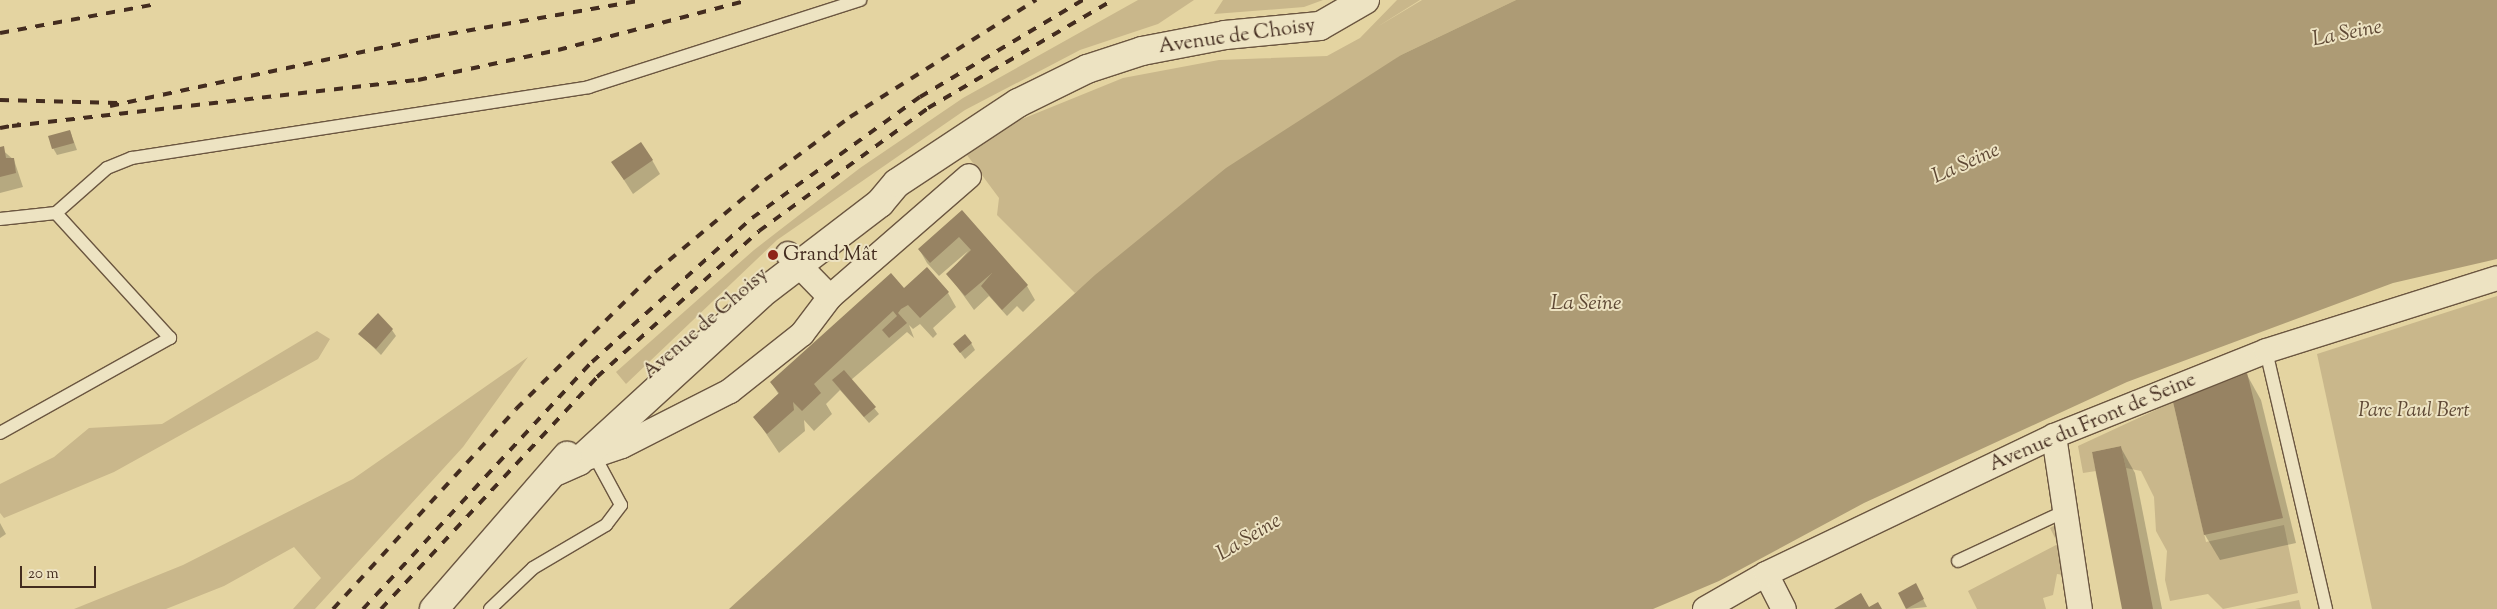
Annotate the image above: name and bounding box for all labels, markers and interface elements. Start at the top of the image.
street label: Avenue de Choisy [1157,14,1317,60]
water label: La Seine [2310,15,2384,53]
water label: La Seine [1928,138,2004,190]
place label: Grand Mât [783,243,877,267]
marker: Grand Mât [767,249,779,261]
street label: Avenue de Choisy [639,263,773,385]
water label: La Seine [1551,291,1621,317]
street label: Avenue du Front de Seine [1986,368,2200,478]
park label: Parc Paul Bert [2358,399,2470,423]
water label: La Seine [1212,509,1286,567]
scale bar [22,556,99,588]
text: 20 m [28,564,59,585]

